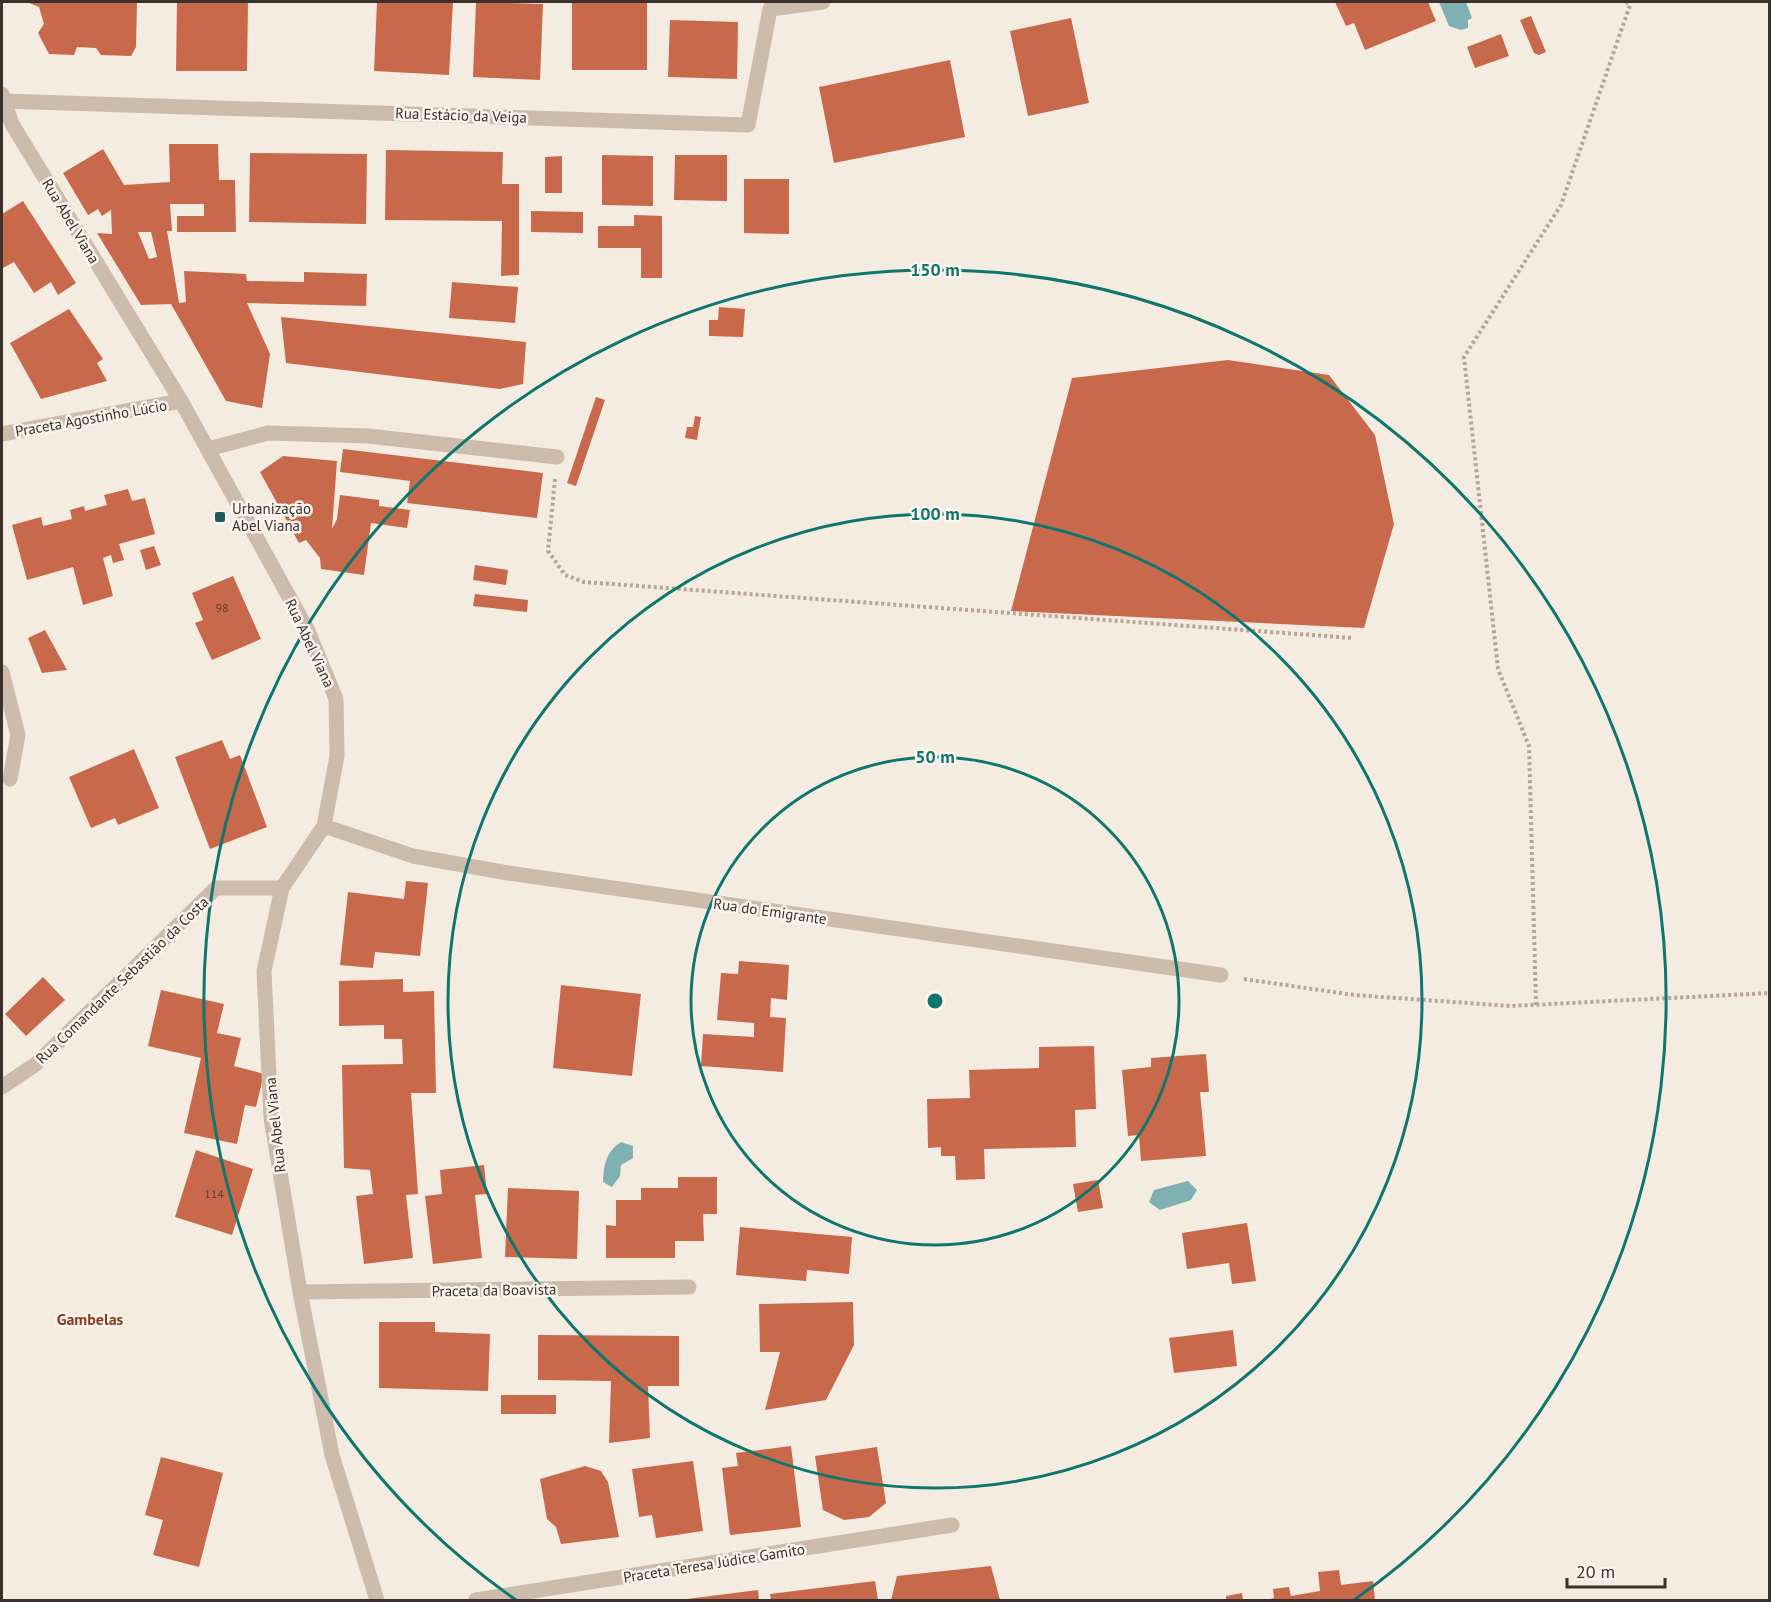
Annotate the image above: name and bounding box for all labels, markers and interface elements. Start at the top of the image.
street label: Rua Estácio da Veiga [395,103,527,127]
street label: Rua Abel Viana [38,175,104,267]
text: 150 m [910,258,960,281]
street label: Praceta Agostinho Lúcio [14,395,168,441]
place label: Urbanização Abel Viana [232,499,311,535]
text: 100 m [910,502,960,525]
marker: Urbanização Abel Viana [213,510,227,524]
street label: Rua Abel Viana [281,596,339,690]
house number: 98 [215,600,229,615]
text: 50 m [915,745,955,768]
street label: Rua Comandante Sebastião da Costa [32,892,212,1068]
street label: Rua do Emigrante [712,894,828,928]
centre of rings [925,991,945,1011]
street label: Rua Abel Viana [261,1076,289,1174]
house number: 114 [204,1186,224,1201]
street label: Praceta da Boavista [431,1279,557,1301]
district label: Gambelas [57,1309,124,1329]
street label: Praceta Teresa Júdice Gamito [622,1539,806,1587]
scale bar [1567,1551,1664,1589]
text: 20 m [1576,1560,1615,1583]

